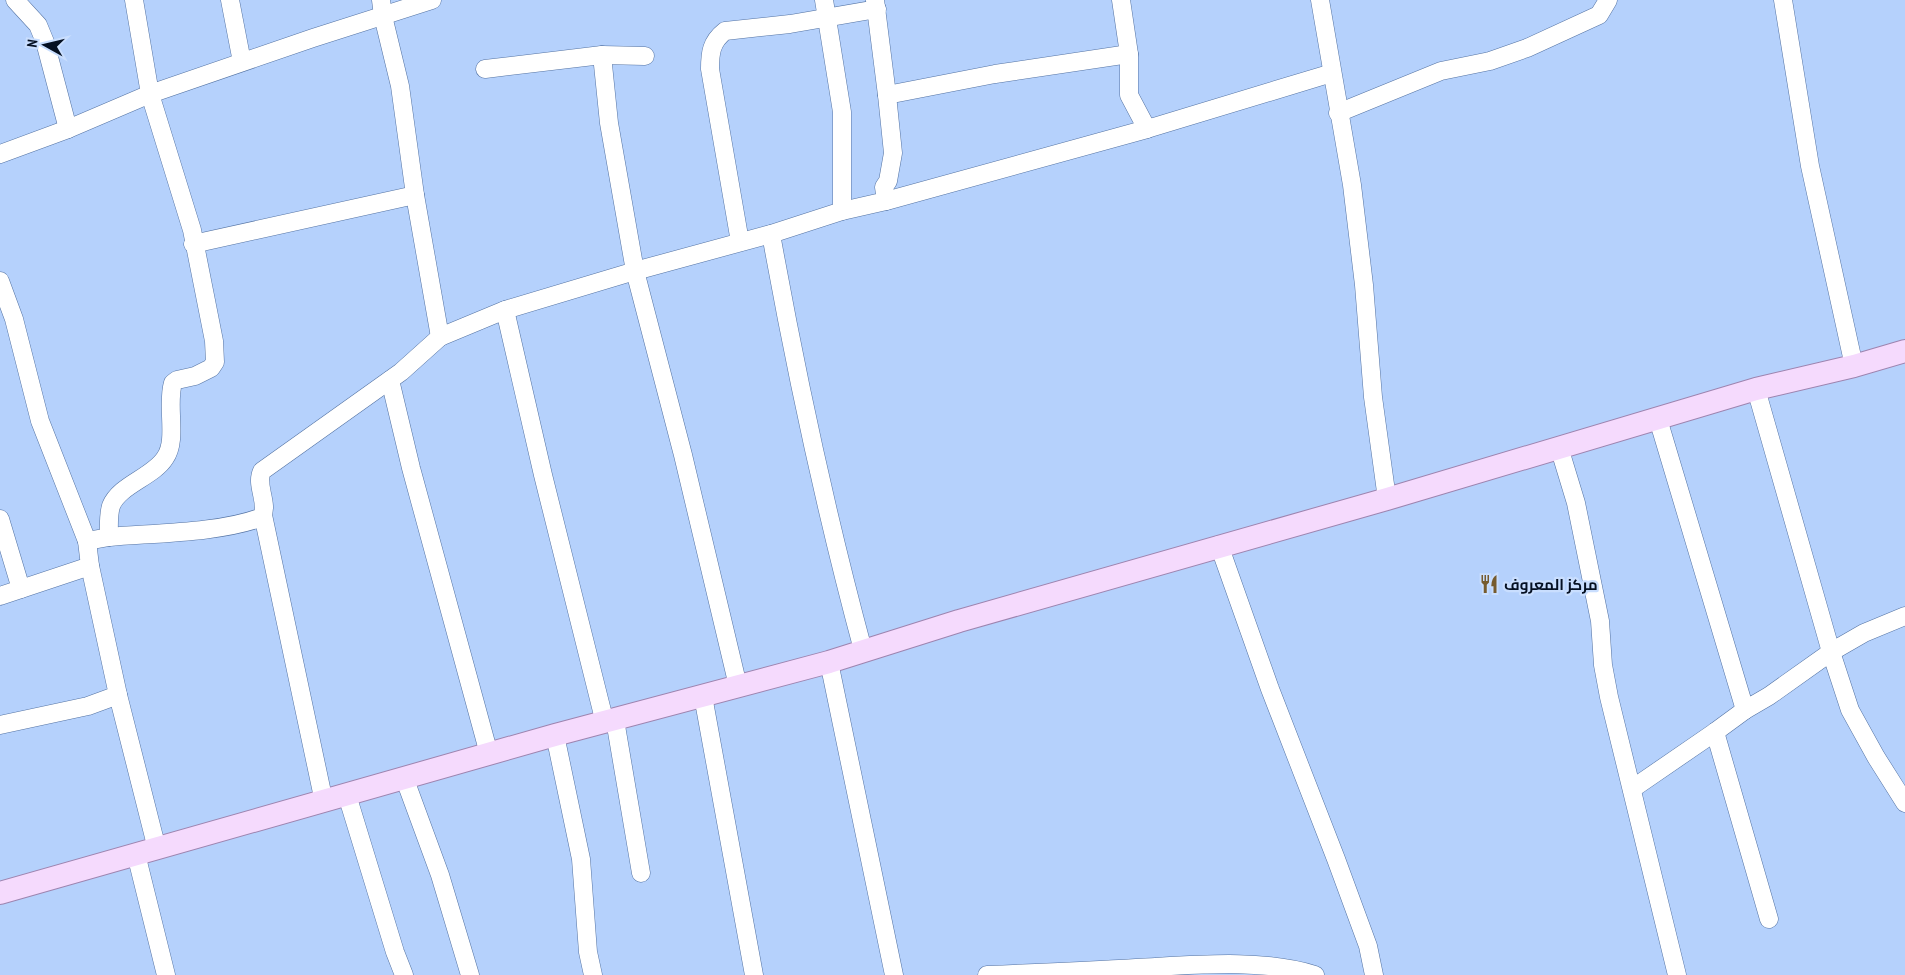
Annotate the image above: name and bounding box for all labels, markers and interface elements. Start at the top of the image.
north arrow [20,20,70,70]
text: N [23,38,42,48]
restaurant icon: مركز المعروف [1478,573,1500,595]
place label: مركز المعروف [1504,575,1598,594]

